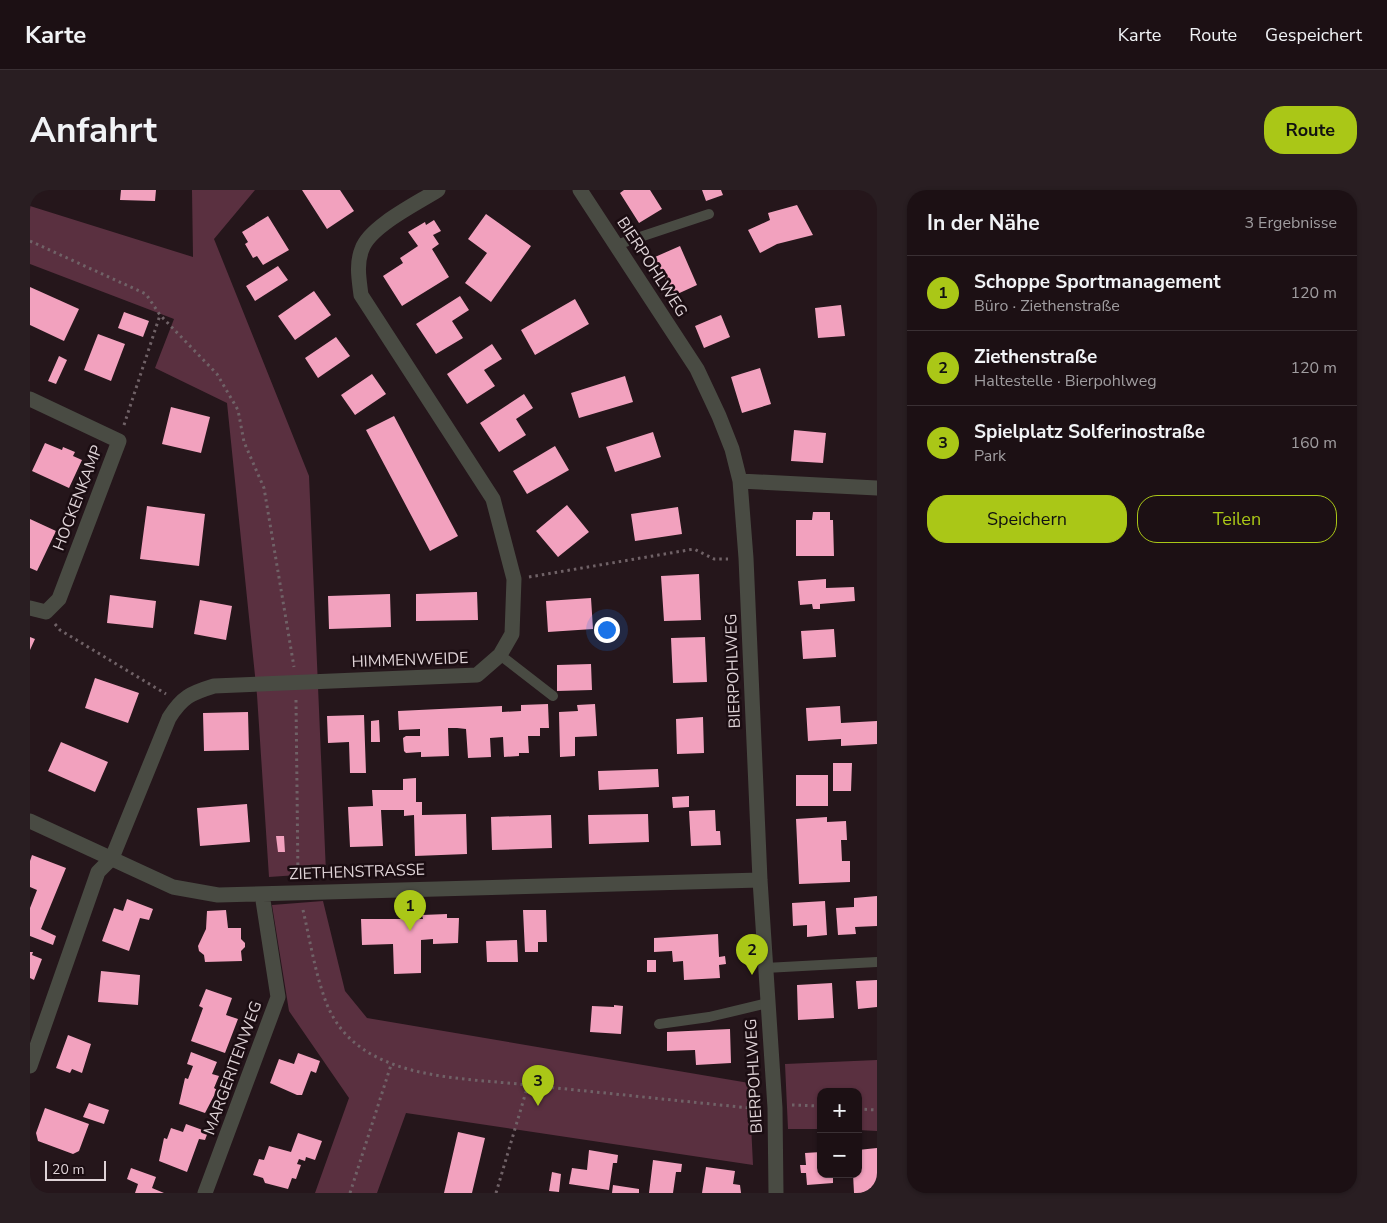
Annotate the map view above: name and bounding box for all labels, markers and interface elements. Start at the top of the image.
text: Karte [25,19,86,51]
text: Karte [1118,23,1161,47]
text: Route [1189,23,1237,47]
text: Gespeichert [1265,23,1362,47]
button: Route [1264,106,1357,154]
text: Anfahrt [30,107,157,154]
text: In der Nähe [927,209,1040,237]
text: 3 Ergebnisse [1244,212,1337,234]
street label: BIERPOHLWEG [611,213,693,321]
text: Schoppe Sportmanagement [974,269,1221,295]
text: 1 [938,282,948,304]
text: 120 m [1290,282,1337,304]
text: Büro · Ziethenstraße [974,295,1120,317]
text: Ziethenstraße [974,344,1097,370]
text: 2 [938,357,948,379]
text: 120 m [1290,357,1337,379]
text: Haltestelle · Bierpohlweg [974,370,1157,392]
text: Spielplatz Solferinostraße [974,419,1205,445]
text: 3 [938,432,948,454]
text: 160 m [1290,432,1337,454]
street label: HOCKENKAMP [48,442,108,554]
text: Park [974,445,1006,467]
button: Speichern [927,495,1127,543]
button: Teilen [1137,495,1337,543]
street label: BIERPOHLWEG [720,613,746,729]
your location [594,617,620,643]
street label: HIMMENWEIDE [351,647,469,673]
street label: ZIETHENSTRASSE [289,859,425,885]
pin: 1 [394,890,426,931]
pin: 2 [736,934,768,975]
street label: MARGERITENWEG [199,998,267,1138]
street label: BIERPOHLWEG [740,1018,768,1134]
pin: 3 [522,1065,554,1106]
map controls [817,1088,862,1178]
button: + [817,1088,862,1133]
button: − [817,1133,862,1178]
scale bar [45,1158,106,1181]
text: 20 m [52,1160,84,1179]

